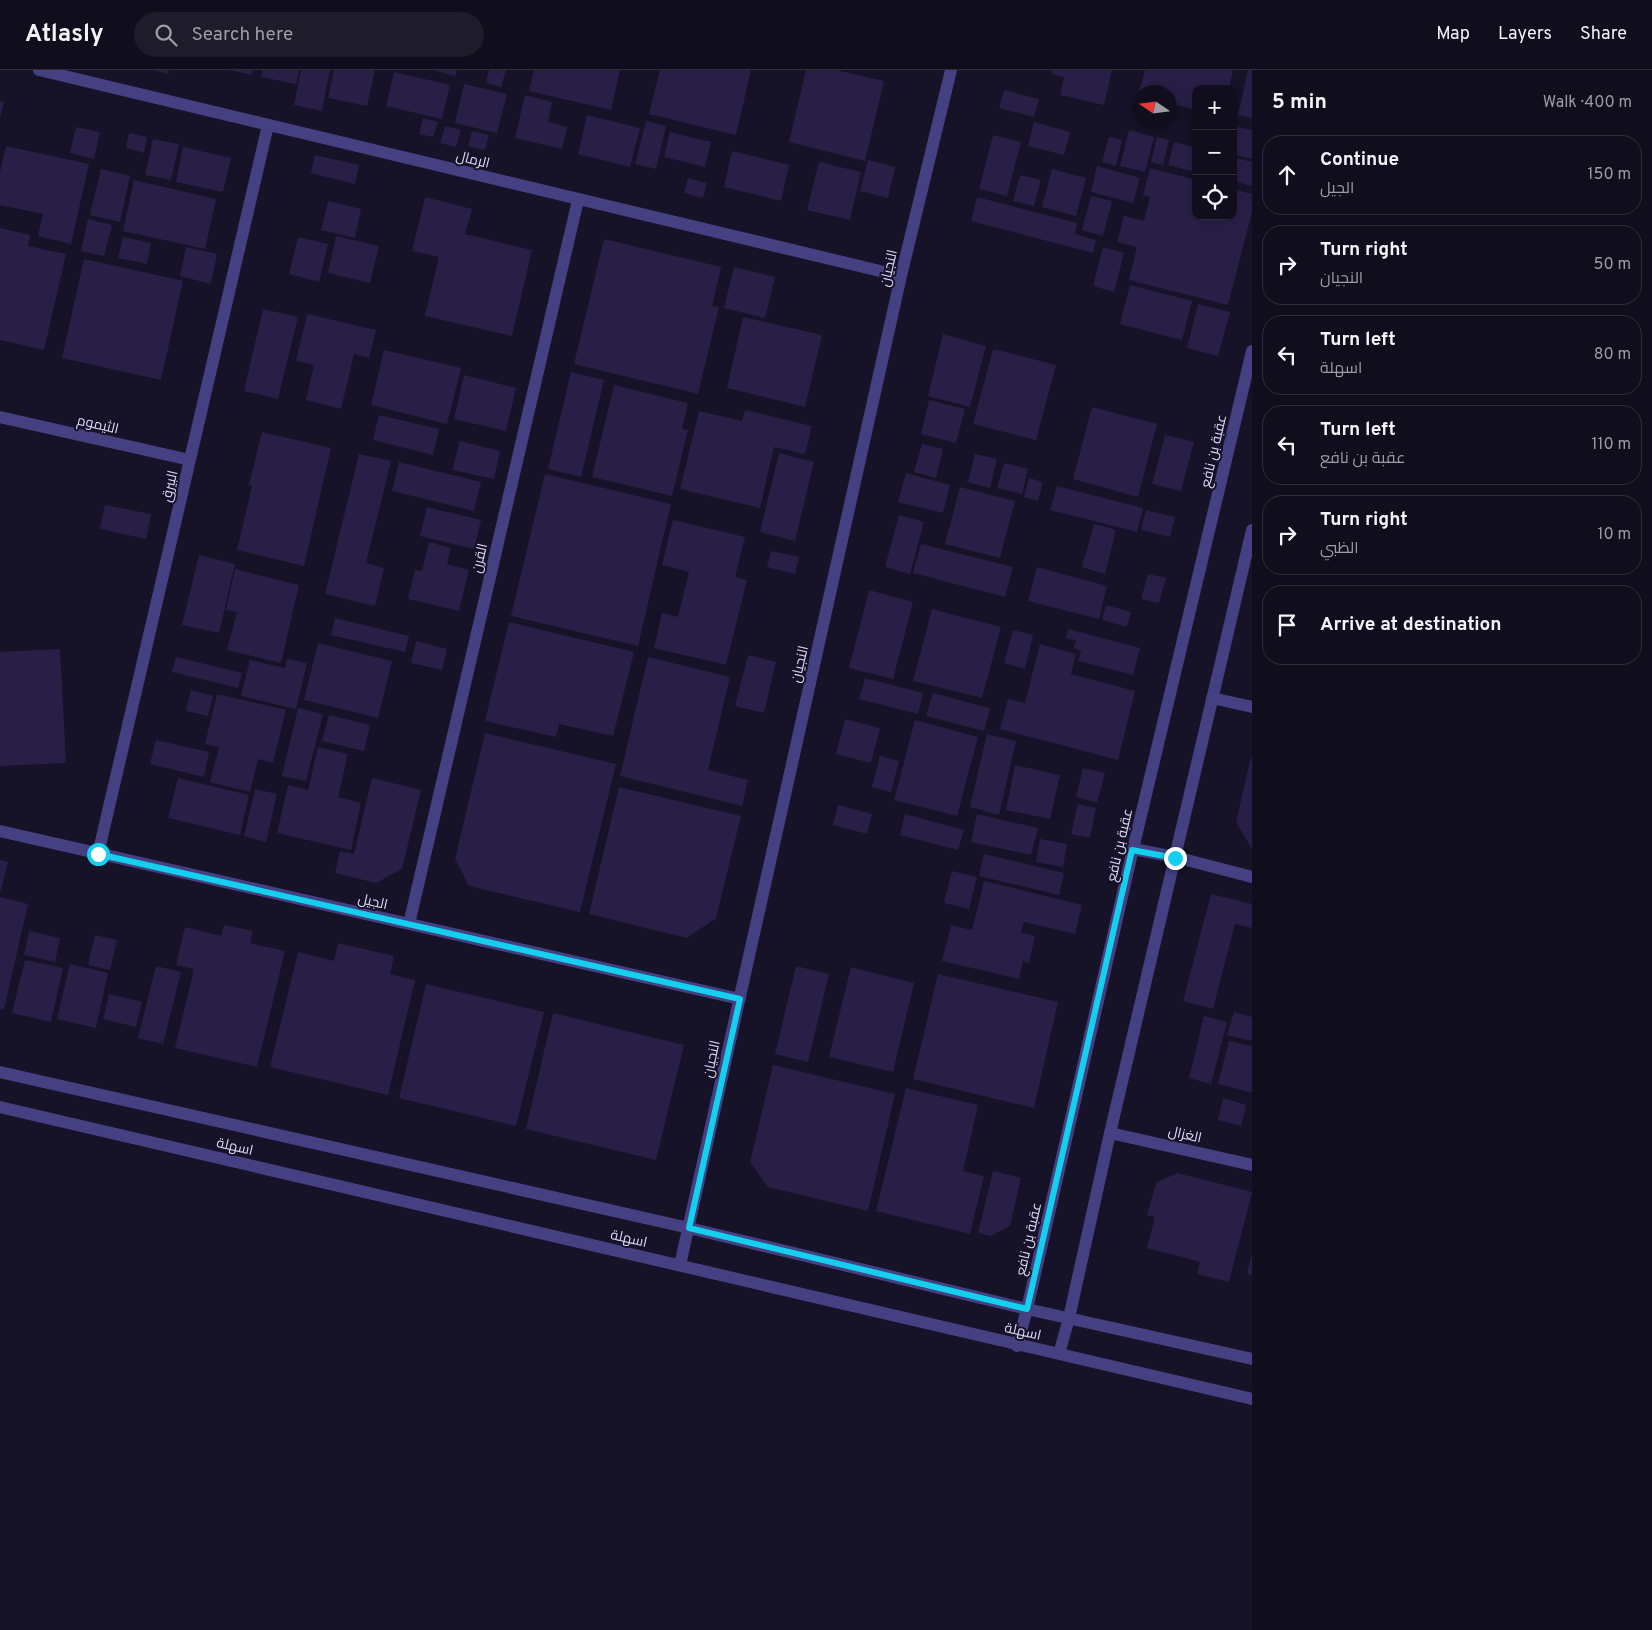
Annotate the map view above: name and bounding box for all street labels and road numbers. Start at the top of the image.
street label: الرمال [454,148,491,173]
street label: النجيان [877,248,902,289]
street label: الثيموم [75,412,120,438]
street label: عقبة بن نافع [1198,413,1231,490]
street label: البيرق [159,469,182,504]
street label: القرن [469,542,492,575]
street label: النجيان [788,644,813,685]
street label: عقبة بن نافع [1104,807,1137,884]
street label: الجيل [356,891,389,914]
street label: النجيان [700,1039,725,1080]
street label: الغزال [1166,1123,1203,1148]
street label: اسهلة [215,1135,255,1160]
street label: عقبة بن نافع [1013,1201,1046,1278]
street label: اسهلة [609,1227,649,1252]
street label: اسهلة [1003,1320,1043,1345]

